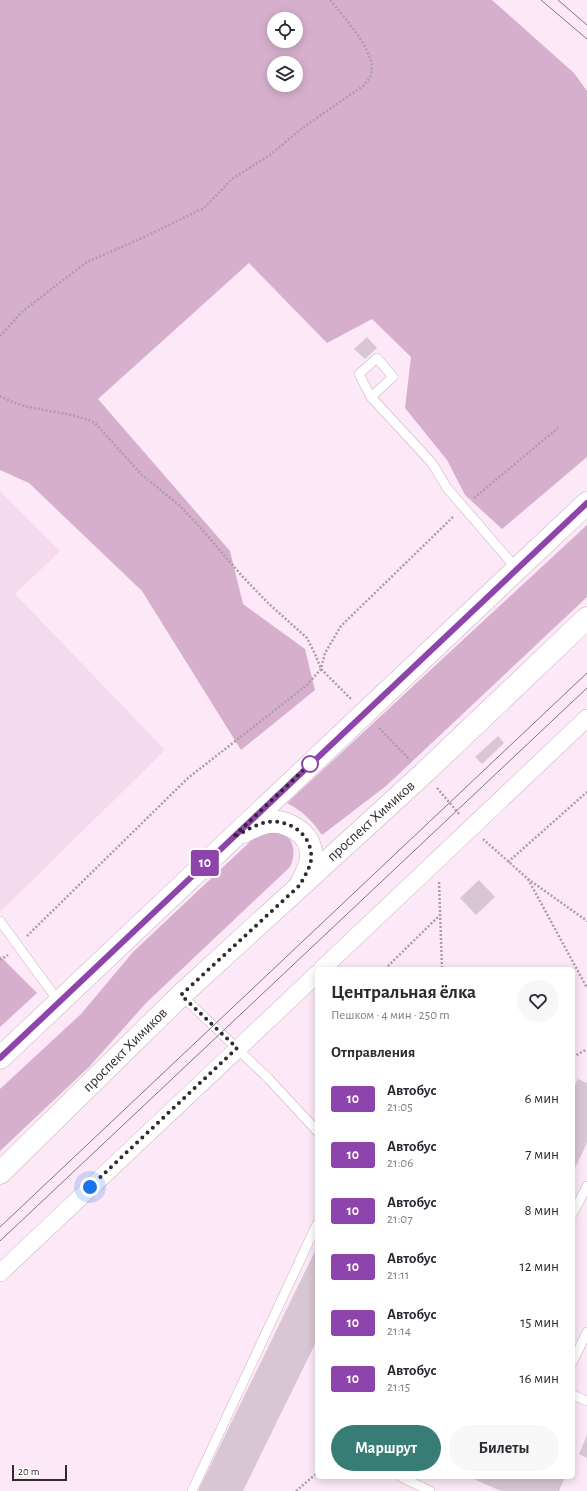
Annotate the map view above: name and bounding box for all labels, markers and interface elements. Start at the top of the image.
map controls [267,12,303,92]
button: locate [267,12,303,48]
button: layers [267,56,303,92]
unlabelled marker [301,755,319,773]
street label: проспект Химиков [324,778,418,864]
line badge: 10 [187,850,223,876]
text: 10 [199,856,211,870]
button: heart [517,980,559,1022]
text: Центральная ёлка [331,983,476,1002]
street label: проспект Химиков [80,1005,170,1095]
text: Пешком · 4 мин · 250 m [331,1009,450,1022]
text: Отправления [331,1045,415,1060]
text: Автобус [387,1083,437,1098]
text: 6 мин [525,1091,559,1106]
text: 10 [347,1092,359,1106]
text: 21:05 [387,1101,413,1114]
text: Автобус [387,1139,437,1154]
text: 7 мин [525,1147,559,1162]
text: 10 [347,1148,359,1162]
text: 21:06 [387,1157,413,1170]
your location [80,1177,100,1197]
text: Автобус [387,1195,437,1210]
text: 8 мин [524,1203,559,1218]
text: 10 [347,1204,359,1218]
text: 21:07 [387,1213,413,1226]
text: Автобус [387,1251,437,1266]
text: 12 мин [520,1259,559,1274]
text: 10 [347,1260,359,1274]
text: 21:11 [387,1269,409,1282]
text: Автобус [387,1307,437,1322]
text: 15 мин [520,1315,559,1330]
text: 10 [347,1316,359,1330]
text: 21:14 [387,1325,411,1338]
text: Автобус [387,1363,437,1378]
text: 16 мин [519,1371,559,1386]
text: 10 [347,1372,359,1386]
text: 21:15 [387,1381,410,1394]
button: Маршрут [331,1425,441,1471]
button: Билеты [449,1425,559,1471]
scale bar [12,1463,67,1482]
text: 20 m [18,1466,39,1477]

